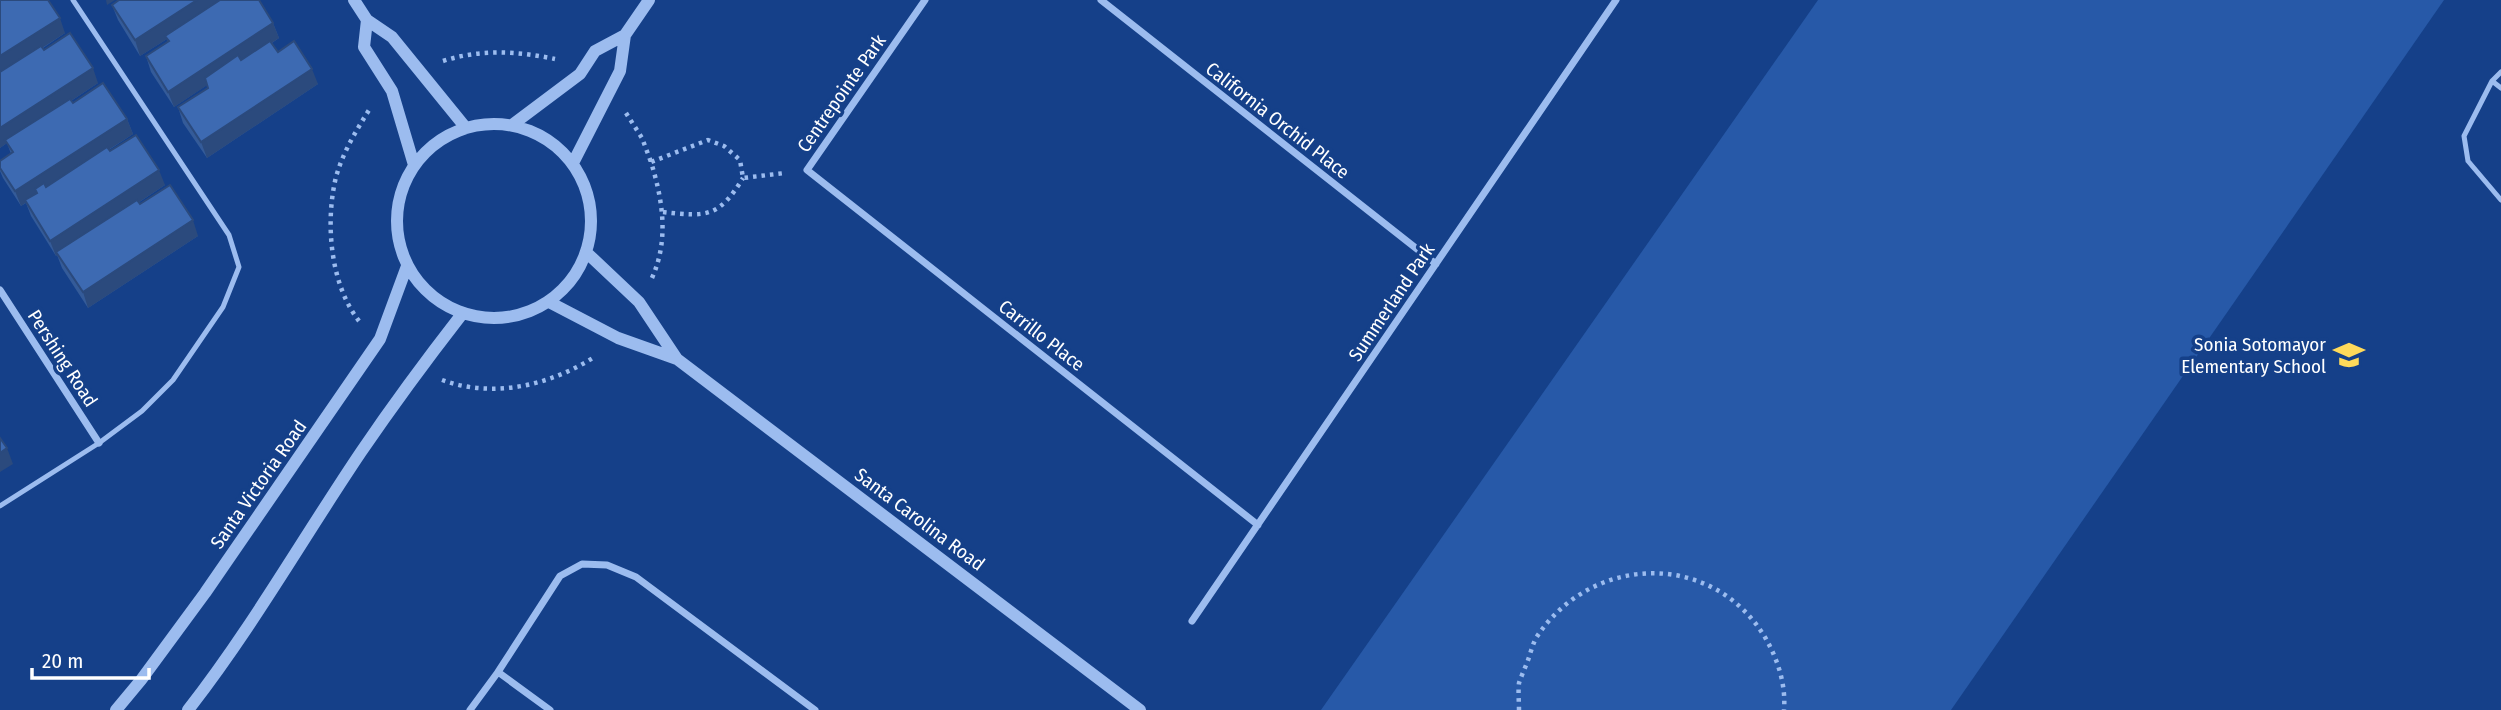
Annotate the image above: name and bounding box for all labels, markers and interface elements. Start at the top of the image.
street label: Centrepointe Park [792,30,891,157]
street label: California Orchid Place [1201,57,1354,184]
street label: Summerland Park [1344,239,1439,366]
street label: Carrillo Place [994,295,1089,376]
street label: Pershing Road [23,306,102,411]
place label: Sonia Sotomayor Elementary School [2181,333,2326,378]
school or university icon: Sonia Sotomayor Elementary School [2332,338,2366,372]
street label: Santa Victoria Road [205,416,311,553]
street label: Santa Carolina Road [850,463,989,576]
scale bar [32,636,149,680]
text: 20 m [42,648,83,674]

